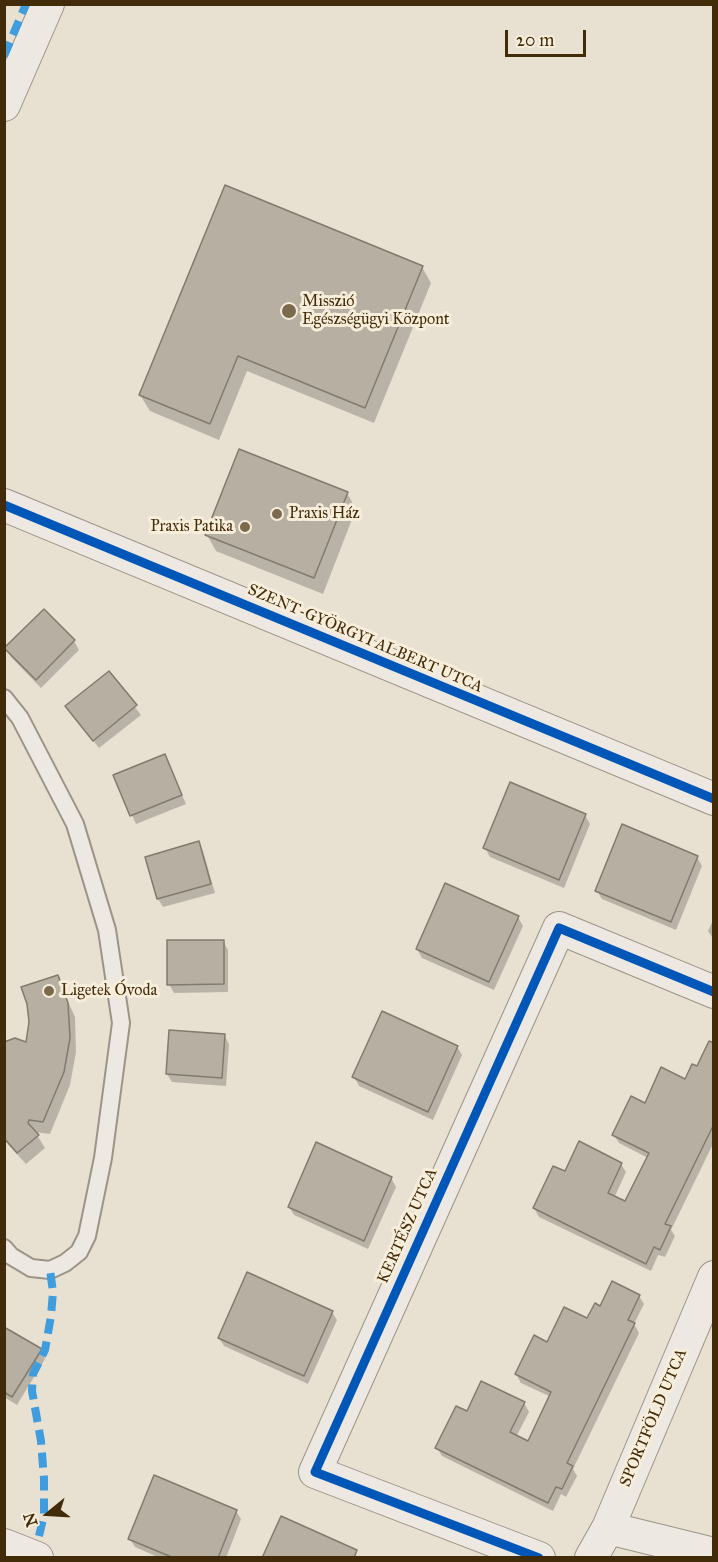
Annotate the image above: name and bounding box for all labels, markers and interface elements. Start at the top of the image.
scale bar [508,18,589,56]
text: 20 m [516,29,554,51]
place label: Misszió Egészségügyi Központ [302,292,449,330]
marker: Misszió Egészségügyi Központ [280,302,298,320]
place label: Praxis Ház [289,504,360,524]
marker: Praxis Ház [270,507,284,521]
place label: Praxis Patika [150,517,233,537]
marker: Praxis Patika [238,520,252,534]
street label: SZENT-GYÖRGYI ALBERT UTCA [244,581,486,697]
place label: Ligetek Óvoda [61,981,157,1001]
marker: Ligetek Óvoda [42,984,56,998]
street label: KERTÉSZ UTCA [374,1165,442,1287]
street label: SPORTFÖLD UTCA [616,1346,692,1490]
north arrow [18,1484,78,1544]
text: N [19,1510,42,1529]

